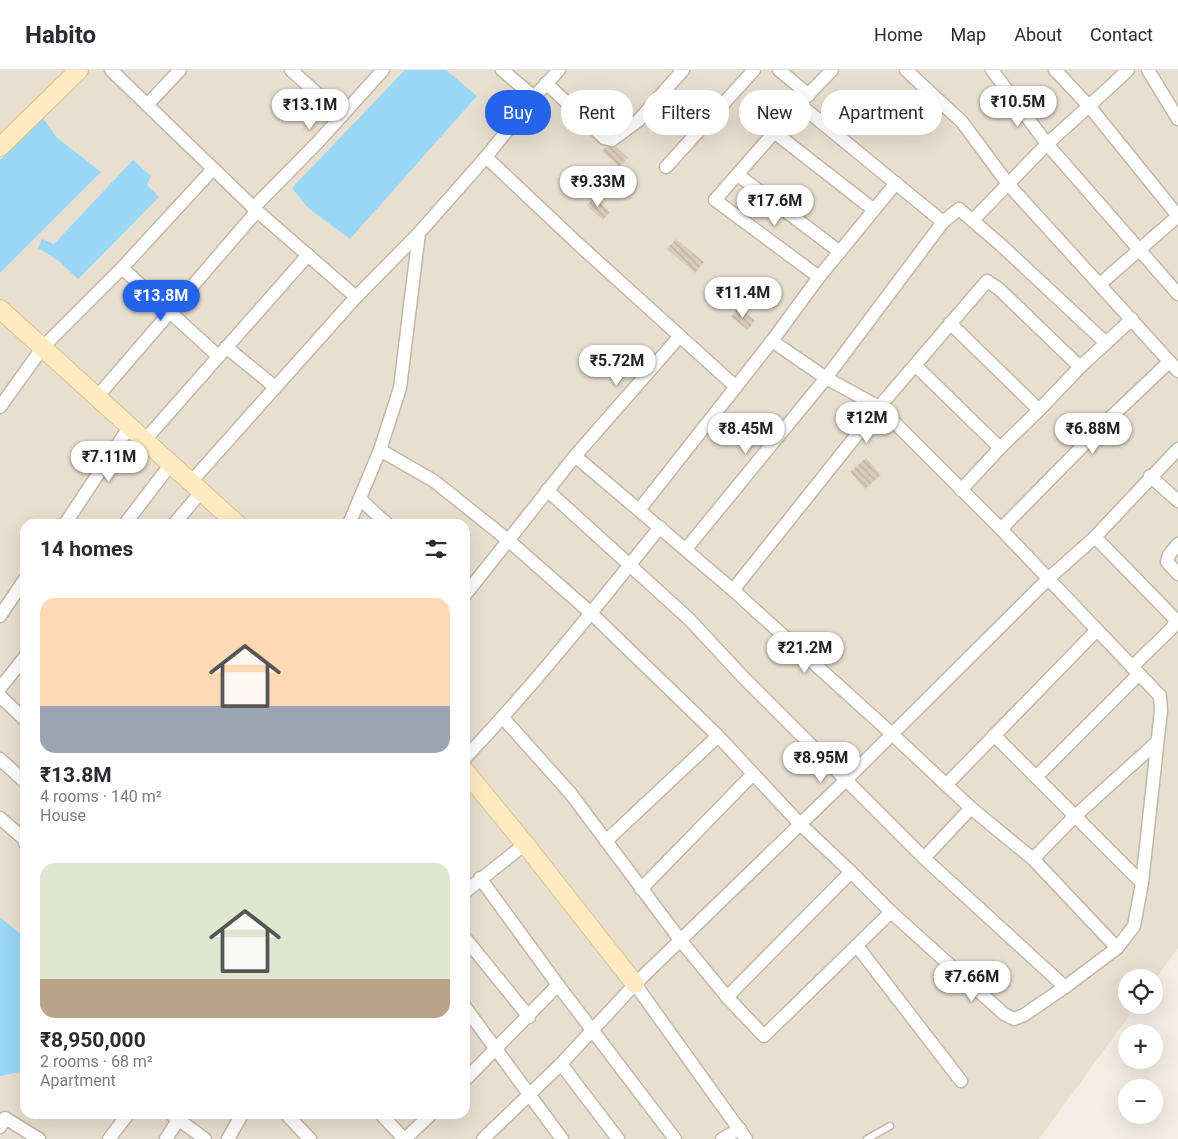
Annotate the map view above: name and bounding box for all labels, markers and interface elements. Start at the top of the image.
text: Habito [25,21,96,49]
text: Home [874,24,923,45]
text: Map [951,24,986,45]
text: About [1014,24,1062,45]
text: Contact [1090,24,1153,45]
pin: ₹10.5M [977,85,1059,128]
pin: ₹13.1M [269,88,351,131]
chip: Buy [485,90,551,135]
chip: Rent [561,90,633,135]
chip: Filters [643,90,729,135]
chip: New [739,90,811,135]
chip: Apartment [821,90,942,135]
text: ₹10.5M [991,92,1045,111]
text: ₹13.1M [283,95,337,114]
pin: ₹9.33M [557,166,639,208]
text: ₹9.33M [571,172,625,191]
pin: ₹17.6M [734,184,816,227]
text: ₹17.6M [748,191,802,210]
pin: ₹11.4M [702,276,784,319]
pin: ₹13.8M [120,280,202,322]
text: ₹11.4M [716,283,770,302]
text: ₹13.8M [134,286,188,305]
pin: ₹5.72M [576,344,658,387]
text: ₹5.72M [590,351,644,370]
pin: ₹12M [837,402,897,444]
text: ₹12M [847,408,887,427]
pin: ₹8.45M [705,412,787,455]
pin: ₹6.88M [1052,412,1134,455]
text: ₹8.45M [719,419,773,438]
text: ₹6.88M [1066,419,1120,438]
pin: ₹7.11M [68,440,150,483]
text: ₹7.11M [82,447,136,466]
icon: filters [422,535,450,563]
text: 14 homes [40,537,133,561]
icon: home [200,631,290,721]
pin: ₹21.2M [764,632,846,674]
text: ₹21.2M [778,638,832,657]
pin: ₹8.95M [780,742,862,784]
text: ₹8.95M [794,748,848,767]
text: ₹13.8M [40,763,112,787]
text: 4 rooms · 140 m² [40,787,162,806]
text: House [40,806,86,825]
icon: home [200,896,290,986]
pin: ₹7.66M [931,960,1013,1003]
text: ₹7.66M [945,967,999,986]
map controls [1118,969,1163,1124]
button: locate [1118,969,1163,1014]
button: + [1118,1024,1163,1069]
text: ₹8,950,000 [40,1028,146,1052]
text: 2 rooms · 68 m² [40,1052,153,1071]
text: Apartment [40,1071,116,1090]
button: − [1118,1079,1163,1124]

